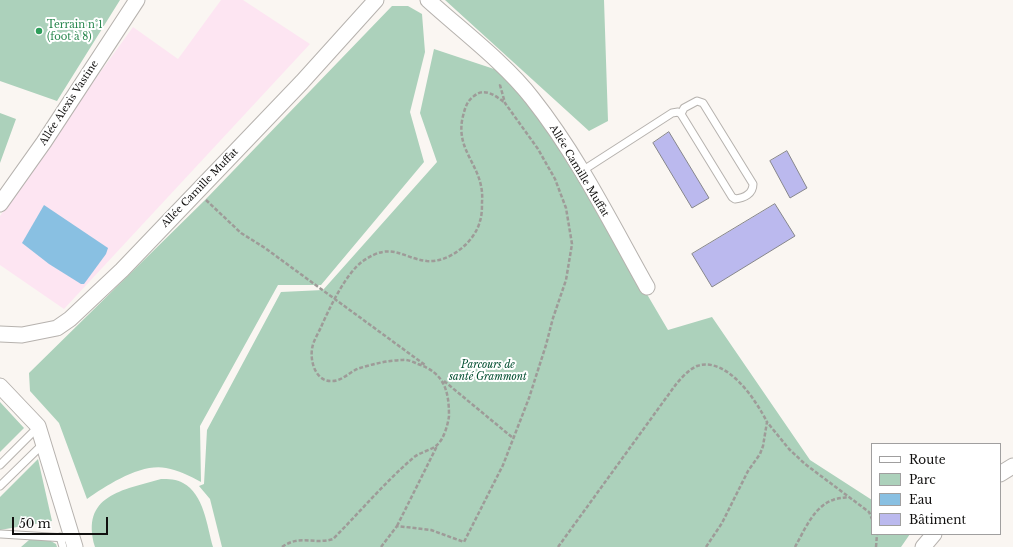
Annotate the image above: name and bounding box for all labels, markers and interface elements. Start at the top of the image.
place label: Terrain n°1 (foot à 8) [47,19,103,42]
marker: Terrain n°1 (foot à 8) [34,26,44,36]
street label: Allée Alexis Vastine [37,58,101,148]
street label: Allée Camille Muffat [547,123,611,219]
street label: Allée Camille Muffat [159,146,241,230]
park label: Parcours de santé Grammont [449,359,527,382]
legend [871,443,1001,535]
text: Route [909,452,946,467]
text: Parc [909,472,936,487]
text: Eau [909,492,932,507]
scale bar [14,509,110,535]
text: Bâtiment [909,512,966,527]
text: 50 m [19,516,51,531]

